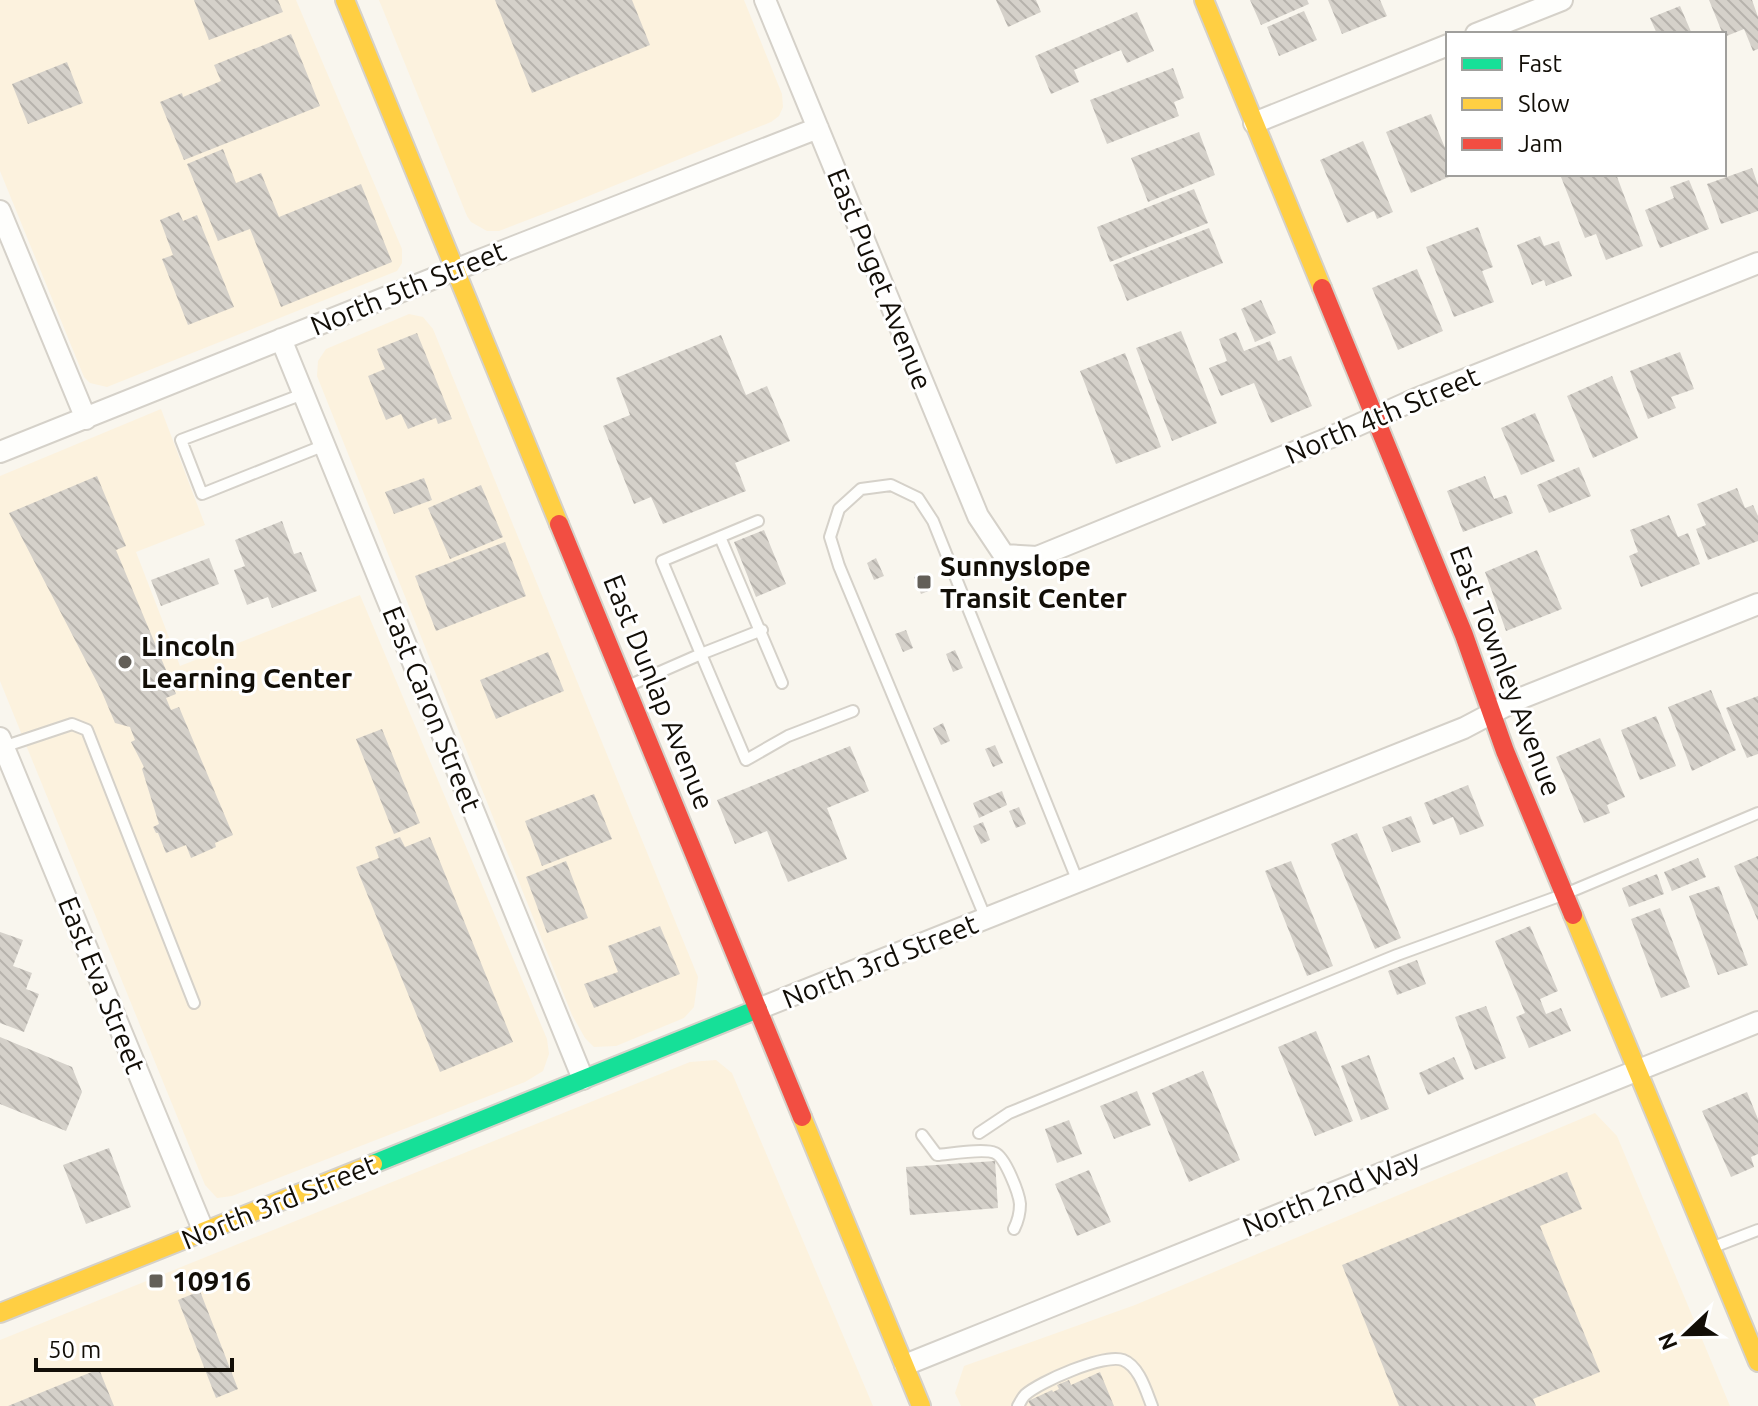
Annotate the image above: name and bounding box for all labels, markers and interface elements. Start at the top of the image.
legend [1446,32,1726,176]
text: Fast [1518,50,1562,77]
text: Slow [1518,90,1570,117]
text: Jam [1518,130,1563,157]
street label: East Puget Avenue [822,164,939,394]
street label: North 5th Street [306,234,510,341]
street label: North 4th Street [1280,360,1483,469]
street label: East Townley Avenue [1445,542,1568,800]
place label: Sunnyslope Transit Center [940,550,1128,613]
street label: East Dunlap Avenue [598,570,721,814]
marker: Sunnyslope Transit Center [915,573,933,591]
street label: East Caron Street [377,602,488,816]
place label: Lincoln Learning Center [141,630,353,693]
marker: Lincoln Learning Center [116,653,134,671]
street label: East Eva Street [53,892,152,1078]
street label: North 3rd Street [778,907,982,1014]
street label: North 2nd Way [1238,1143,1424,1242]
street label: North 3rd Street [177,1148,381,1255]
place label: 10916 [172,1265,251,1296]
marker: 10916 [147,1272,165,1290]
north arrow [1646,1294,1726,1374]
scale bar [36,1322,232,1372]
text: N [1652,1329,1682,1354]
text: 50 m [48,1336,101,1363]

